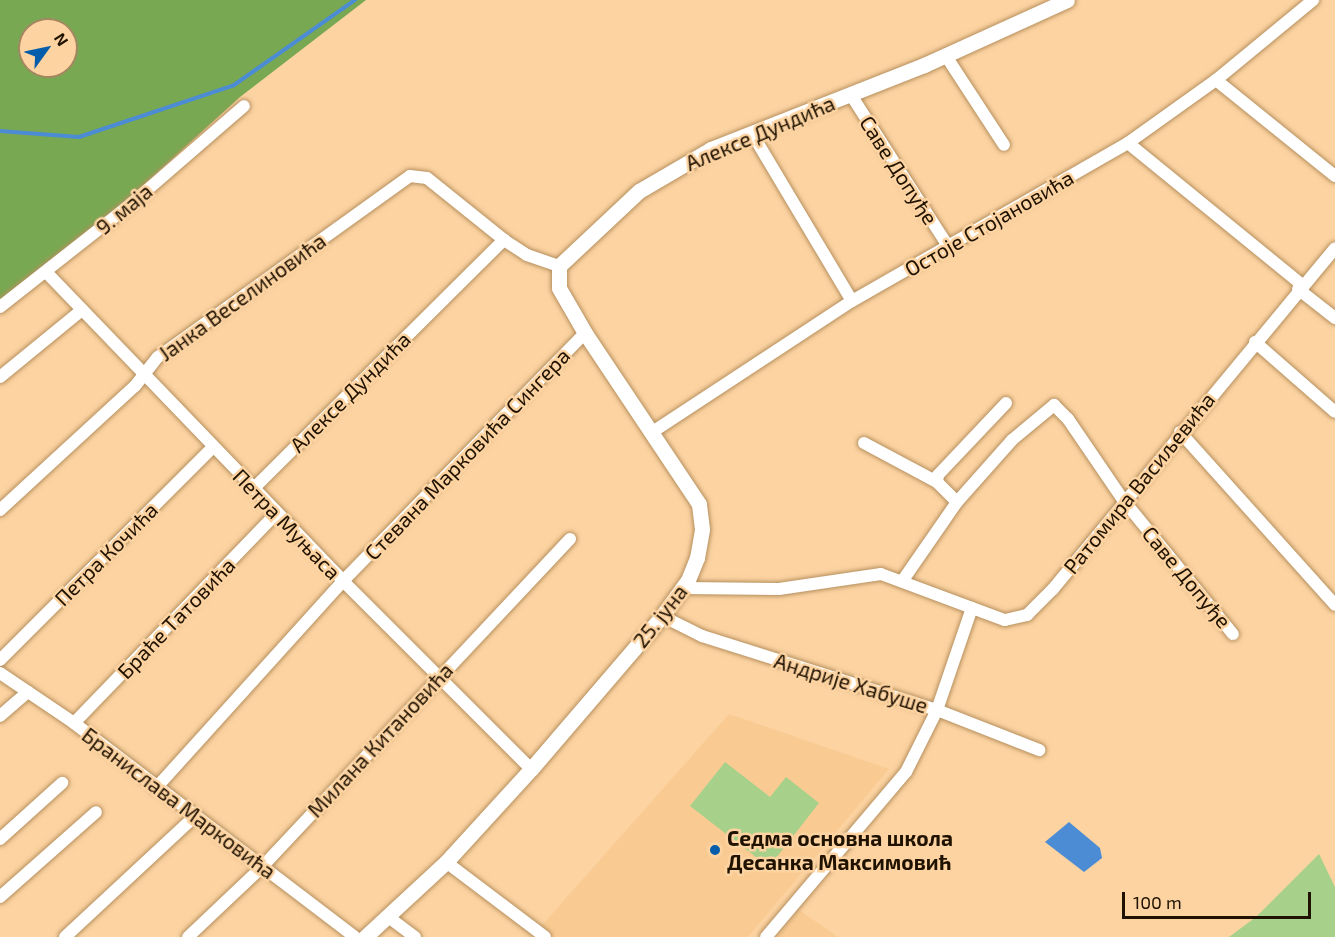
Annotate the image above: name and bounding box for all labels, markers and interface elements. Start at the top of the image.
north arrow [18,18,78,78]
text: N [51,29,73,49]
street label: Алексе Дундића [682,90,838,176]
street label: Саве Допуђе [854,111,944,229]
street label: Остоје Стојановића [900,164,1078,282]
street label: 9. маја [91,178,157,240]
street label: Јанка Веселиновића [153,228,331,366]
street label: Алексе Дундића [285,327,415,457]
street label: Стевана Марковића Сингера [359,343,575,565]
street label: Ратомира Васиљевића [1058,387,1220,579]
street label: Петра Муњаса [228,463,346,585]
street label: Петра Кочића [49,497,163,611]
street label: Саве Допуђе [1137,521,1237,633]
street label: Браће Татовића [112,552,240,684]
street label: 25. јуна [628,580,692,652]
street label: Андрије Хабуше [771,648,931,718]
street label: Милана Китановића [302,658,458,822]
street label: Бранислава Марковића [77,722,281,884]
place label: Седма основна школа Десанка Максимовић [727,825,953,875]
marker: Седма основна школа Десанка Максимовић [708,843,722,857]
scale bar [1125,880,1314,918]
text: 100 m [1133,891,1182,913]

